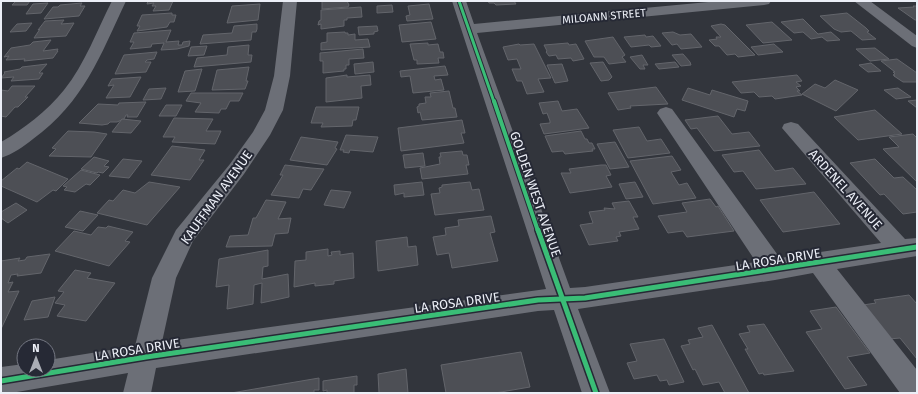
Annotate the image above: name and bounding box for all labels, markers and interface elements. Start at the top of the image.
street label: MILOANN STREET [562,6,647,27]
street label: GOLDEN WEST AVENUE [507,129,564,259]
street label: ARDENEL AVENUE [806,146,885,232]
street label: KAUFFMAN AVENUE [177,148,255,247]
street label: LA ROSA DRIVE [734,245,822,274]
street label: LA ROSA DRIVE [413,289,501,316]
street label: LA ROSA DRIVE [93,335,181,364]
north arrow [16,338,56,378]
text: N [32,342,40,355]

